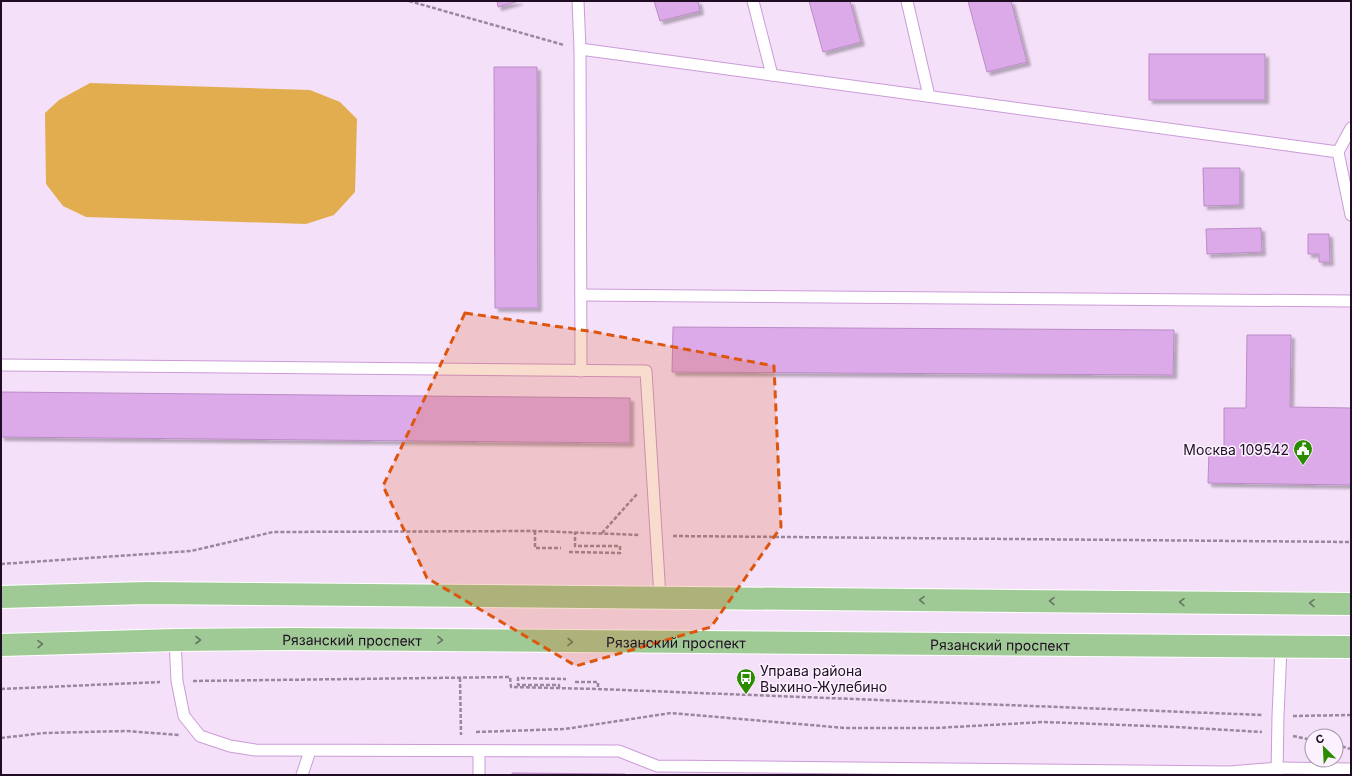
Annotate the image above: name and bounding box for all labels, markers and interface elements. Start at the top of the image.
public building icon: Москва 109542 [1292,438,1314,466]
place label: Москва 109542 [1183,441,1289,458]
one-way arrow [919,596,925,604]
one-way arrow [1049,597,1055,605]
one-way arrow [1179,598,1185,606]
one-way arrow [1309,599,1315,607]
street label: Рязанский проспект [282,630,422,648]
street label: Рязанский проспект [606,633,746,651]
street label: Рязанский проспект [930,635,1070,653]
one-way arrow [195,636,201,644]
one-way arrow [437,636,443,645]
one-way arrow [567,638,573,646]
one-way arrow [37,640,43,648]
place label: Управа района Выхино-Жулебино [760,662,887,695]
bus stop icon: Управа района Выхино-Жулебино [735,667,757,695]
north arrow [1304,728,1344,768]
text: С [1313,731,1326,747]

